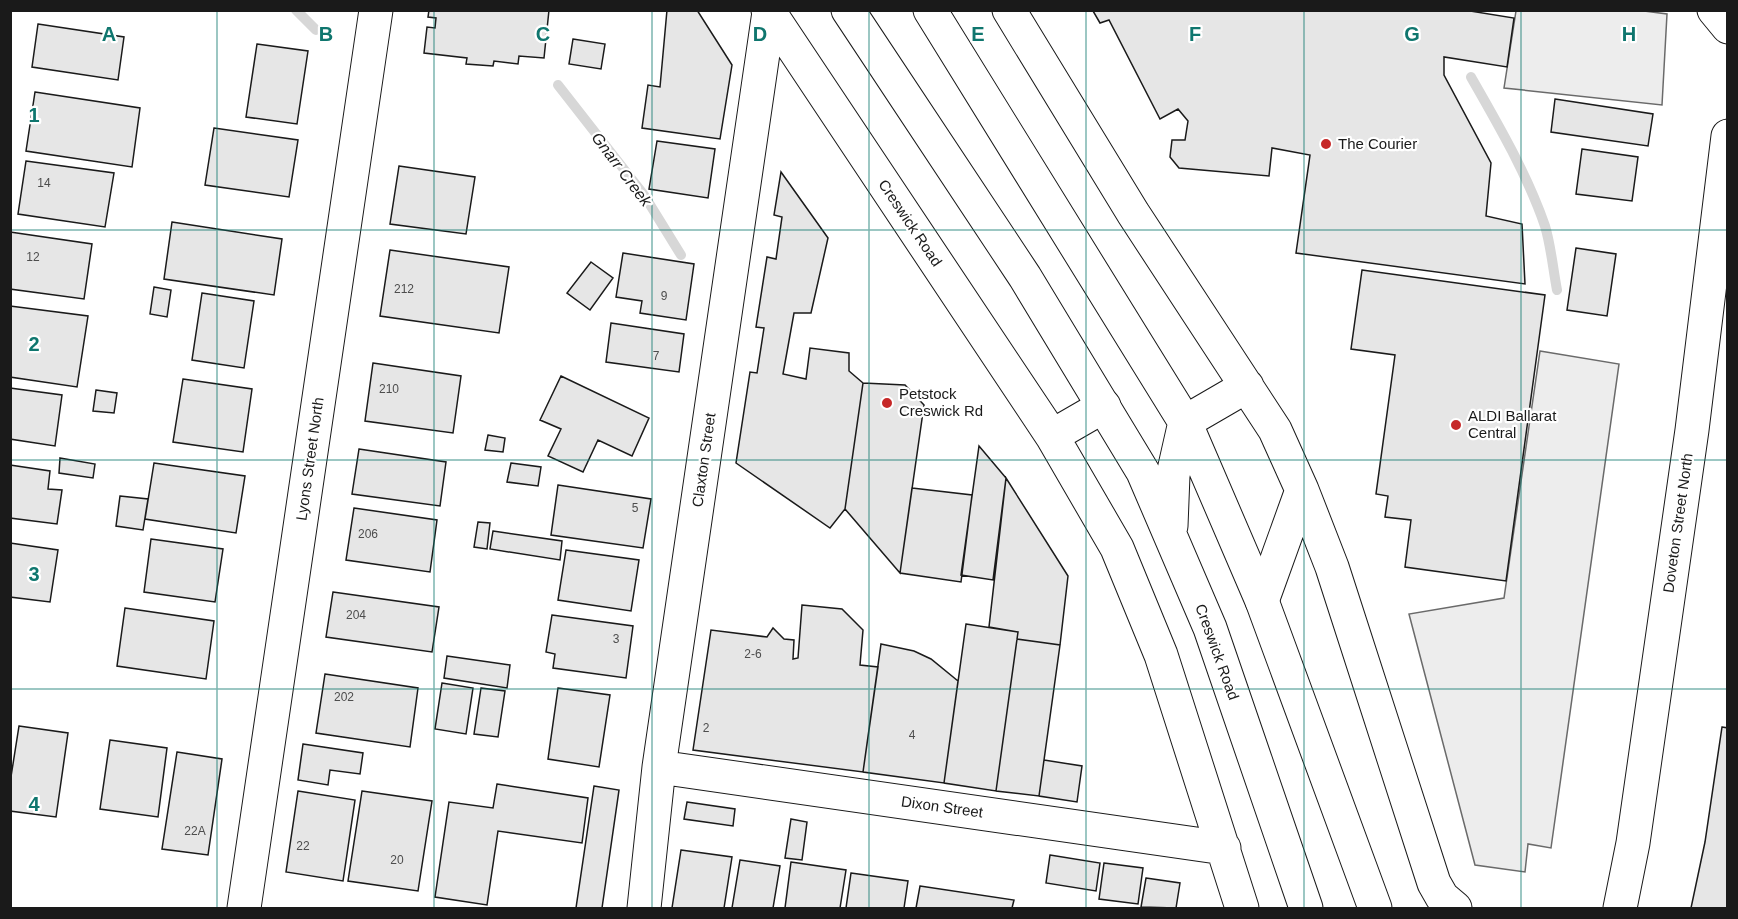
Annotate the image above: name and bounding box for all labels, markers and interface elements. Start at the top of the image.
text: A [102,23,116,45]
text: B [319,23,333,45]
text: C [536,23,550,45]
text: D [753,23,767,45]
text: E [971,23,985,45]
text: F [1189,23,1201,45]
text: G [1404,23,1420,45]
text: H [1622,23,1636,45]
text: 1 [28,104,40,126]
water label: Gnarr Creek [588,129,655,210]
place label: The Courier [1338,135,1417,152]
marker: The Courier [1319,137,1333,151]
house number: 14 [37,176,51,190]
street label: Creswick Road [875,176,946,269]
house number: 12 [26,250,40,264]
house number: 212 [394,282,414,296]
house number: 9 [661,289,668,303]
text: 2 [28,333,40,355]
house number: 7 [653,349,660,363]
house number: 210 [379,382,399,396]
place label: Petstock Creswick Rd [899,385,983,419]
street label: Lyons Street North [292,396,327,522]
marker: Petstock Creswick Rd [880,396,894,410]
place label: ALDI Ballarat Central [1468,407,1557,441]
street label: Claxton Street [688,411,719,508]
marker: ALDI Ballarat Central [1449,418,1463,432]
street label: Doveton Street North [1659,452,1696,594]
house number: 5 [632,501,639,515]
house number: 206 [358,527,378,541]
text: 3 [28,563,40,585]
street label: Creswick Road [1192,602,1243,702]
house number: 204 [346,608,366,622]
house number: 3 [613,632,620,646]
house number: 2-6 [744,647,762,661]
house number: 202 [334,690,354,704]
house number: 2 [703,721,710,735]
house number: 4 [909,728,916,742]
street label: Dixon Street [900,792,985,821]
text: 4 [28,793,40,815]
house number: 22A [184,824,206,838]
house number: 22 [296,839,310,853]
house number: 20 [390,853,404,867]

